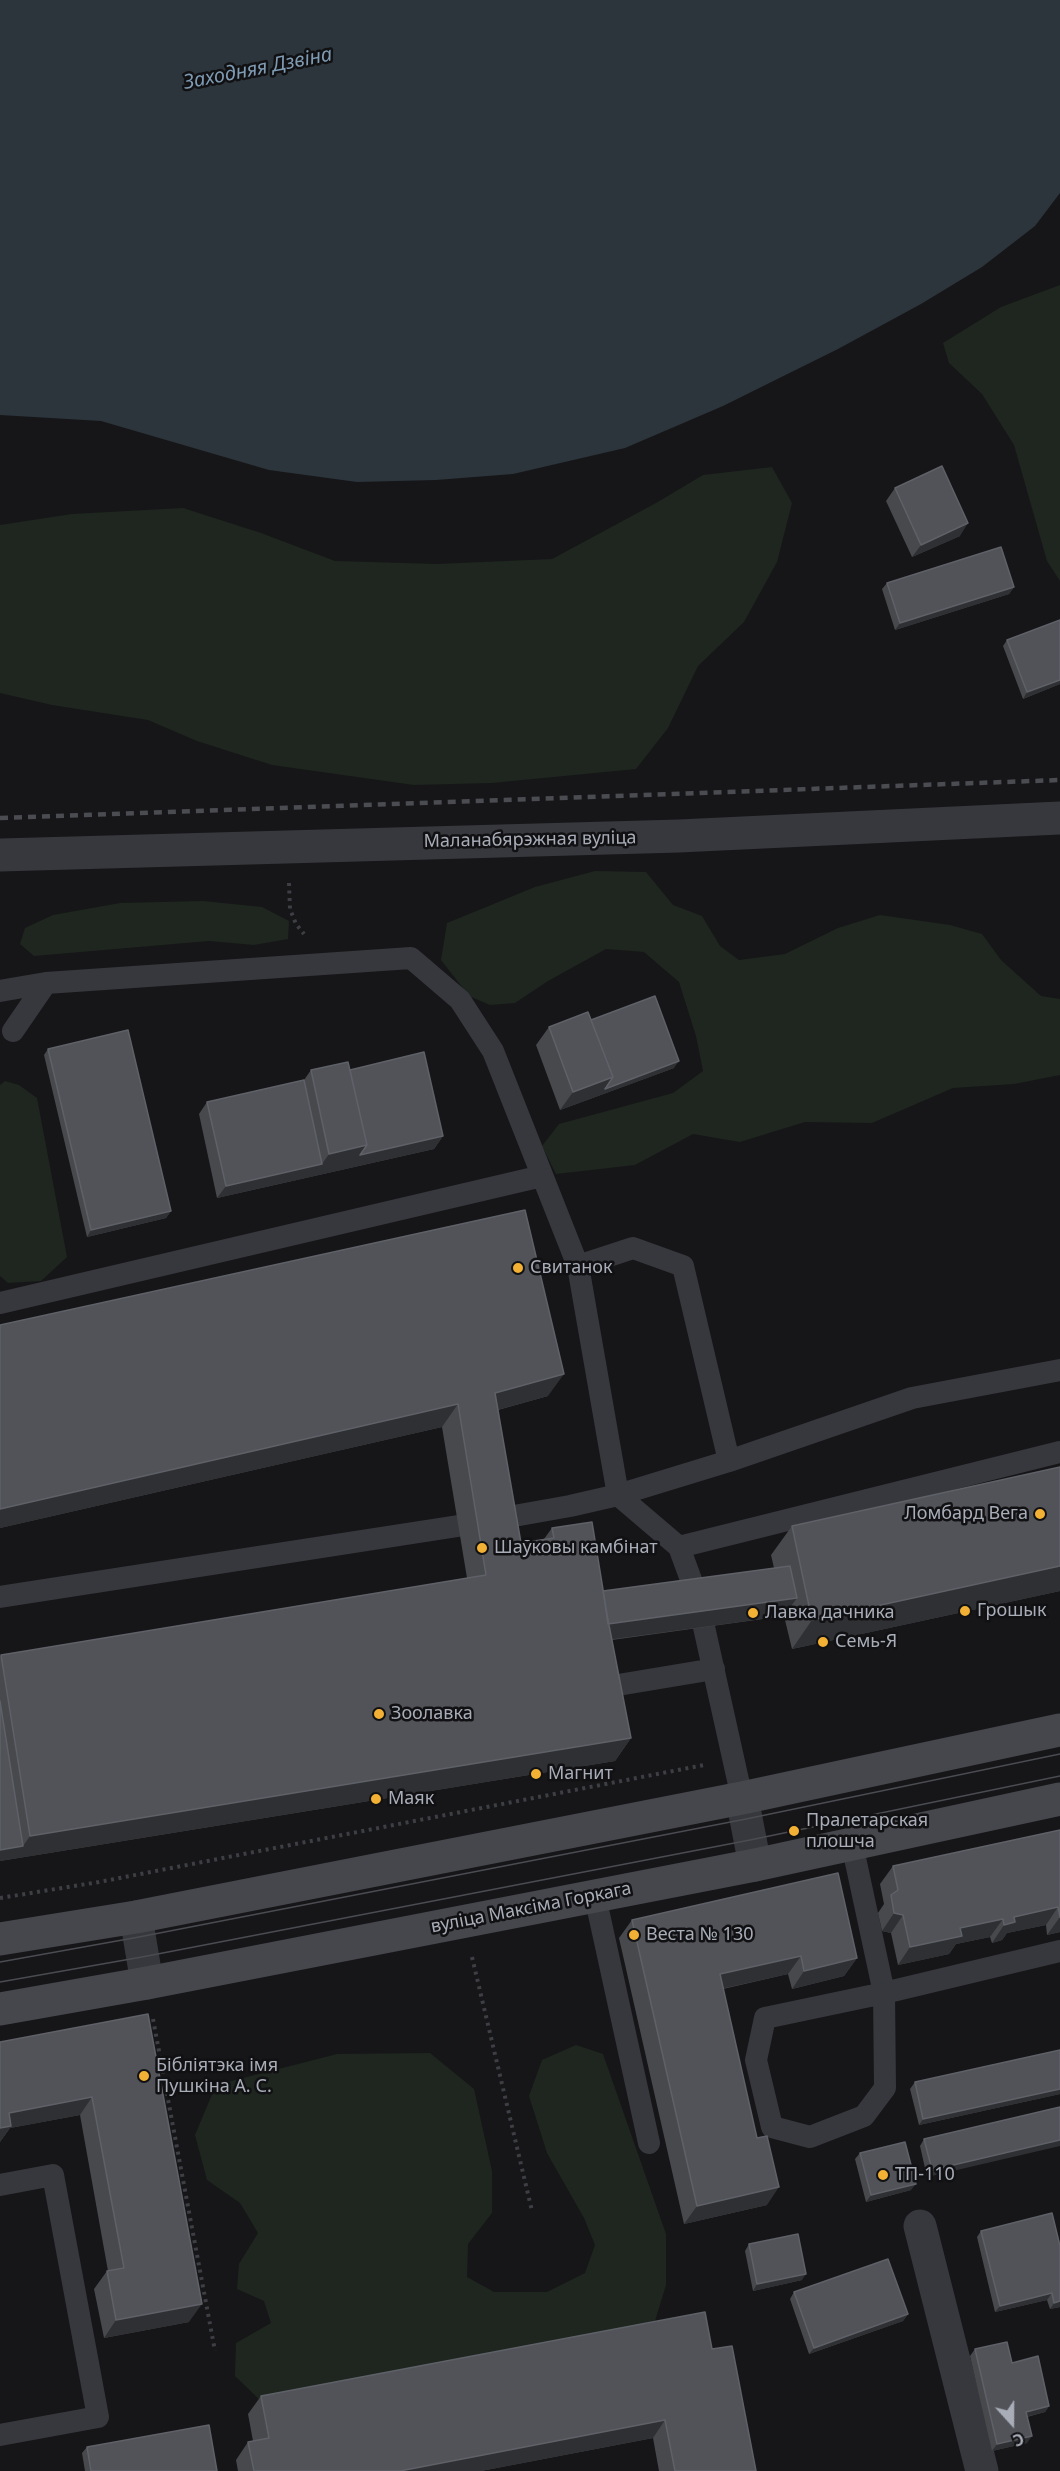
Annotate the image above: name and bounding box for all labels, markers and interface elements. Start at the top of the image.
water label: Заходняя Дзвіна [182,43,334,95]
street label: Маланабярэжная вуліца [424,827,636,853]
place label: Свитанок [530,1257,613,1279]
marker: Свитанок [511,1261,525,1275]
place label: Ломбард Вега [904,1503,1028,1525]
marker: Ломбард Вега [1033,1507,1047,1521]
place label: Шаўковы камбінат [494,1537,658,1559]
marker: Шаўковы камбінат [475,1541,489,1555]
place label: Грошык [977,1600,1047,1622]
place label: Лавка дачника [765,1602,895,1624]
marker: Грошык [958,1604,972,1618]
marker: Лавка дачника [746,1606,760,1620]
place label: Семь-Я [835,1631,897,1653]
marker: Семь-Я [816,1635,830,1649]
place label: Зоолавка [391,1703,473,1725]
marker: Зоолавка [372,1707,386,1721]
place label: Магнит [548,1763,613,1785]
marker: Магнит [529,1767,543,1781]
place label: Маяк [388,1788,434,1810]
marker: Маяк [369,1792,383,1806]
place label: Пралетарская плошча [806,1810,928,1852]
marker: Пралетарская плошча [787,1824,801,1838]
street label: вуліца Максіма Горкага [429,1878,633,1938]
place label: Веста № 130 [646,1924,753,1946]
marker: Веста № 130 [627,1928,641,1942]
place label: Бібліятэка імя Пушкіна А. С. [156,2055,278,2098]
marker: Бібліятэка імя Пушкіна А. С. [137,2069,151,2083]
place label: ТП-110 [895,2164,955,2186]
marker: ТП-110 [876,2168,890,2182]
north arrow [982,2393,1042,2453]
text: С [1010,2428,1027,2452]

